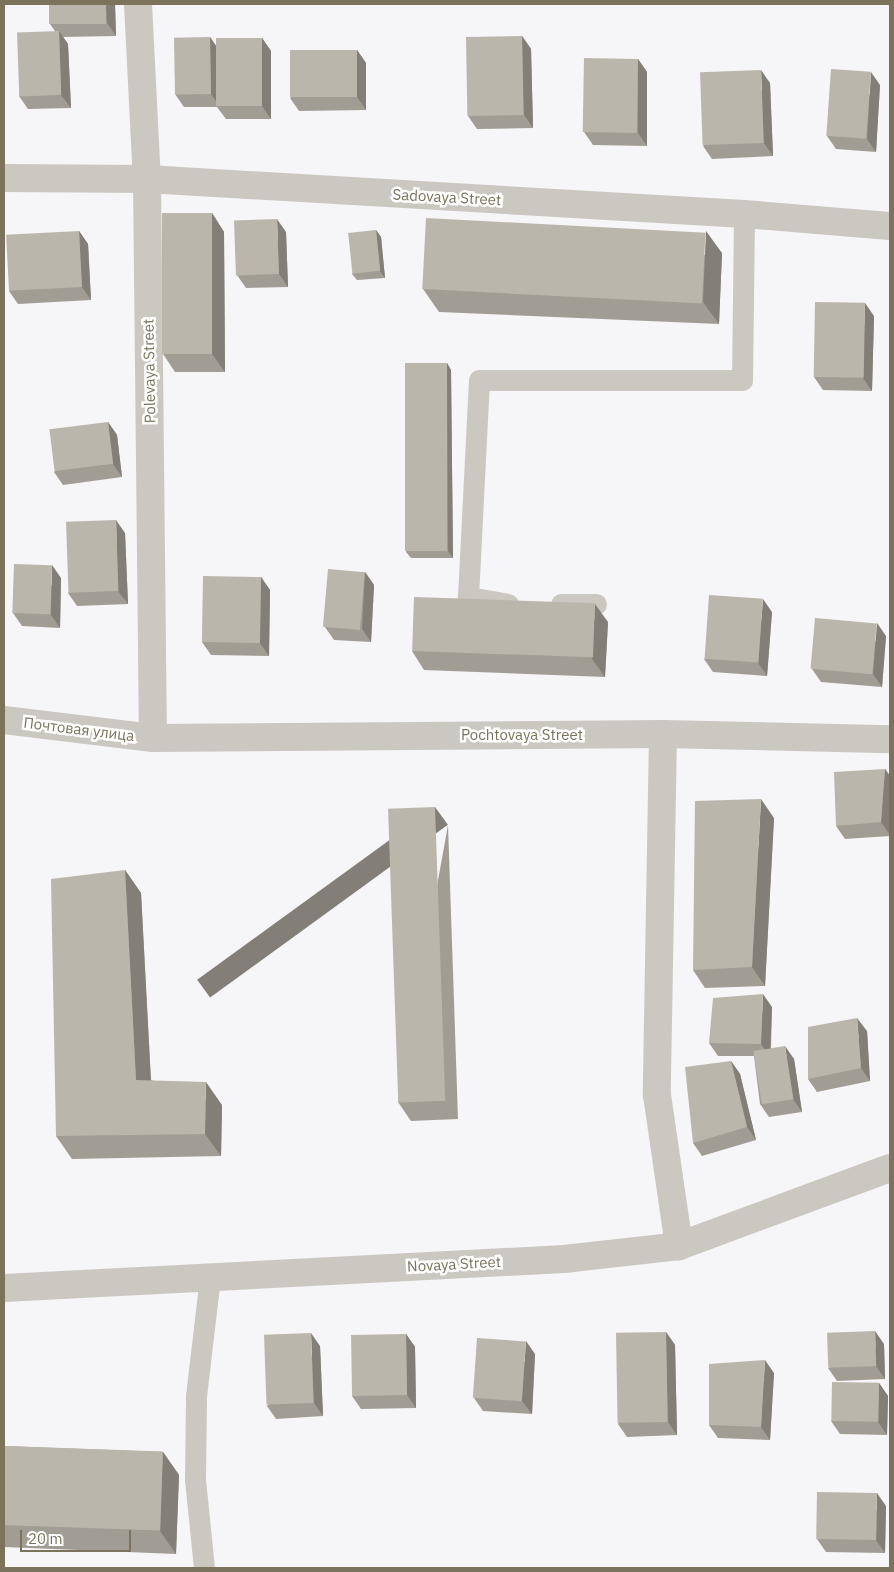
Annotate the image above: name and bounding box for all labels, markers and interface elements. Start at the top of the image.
street label: Sadovaya Street [392,185,502,209]
street label: Polevaya Street [139,319,159,423]
street label: Почтовая улица [23,713,135,745]
street label: Pochtovaya Street [461,726,583,744]
street label: Novaya Street [407,1253,501,1275]
scale bar [22,1520,134,1552]
text: 20 m [28,1529,63,1548]

